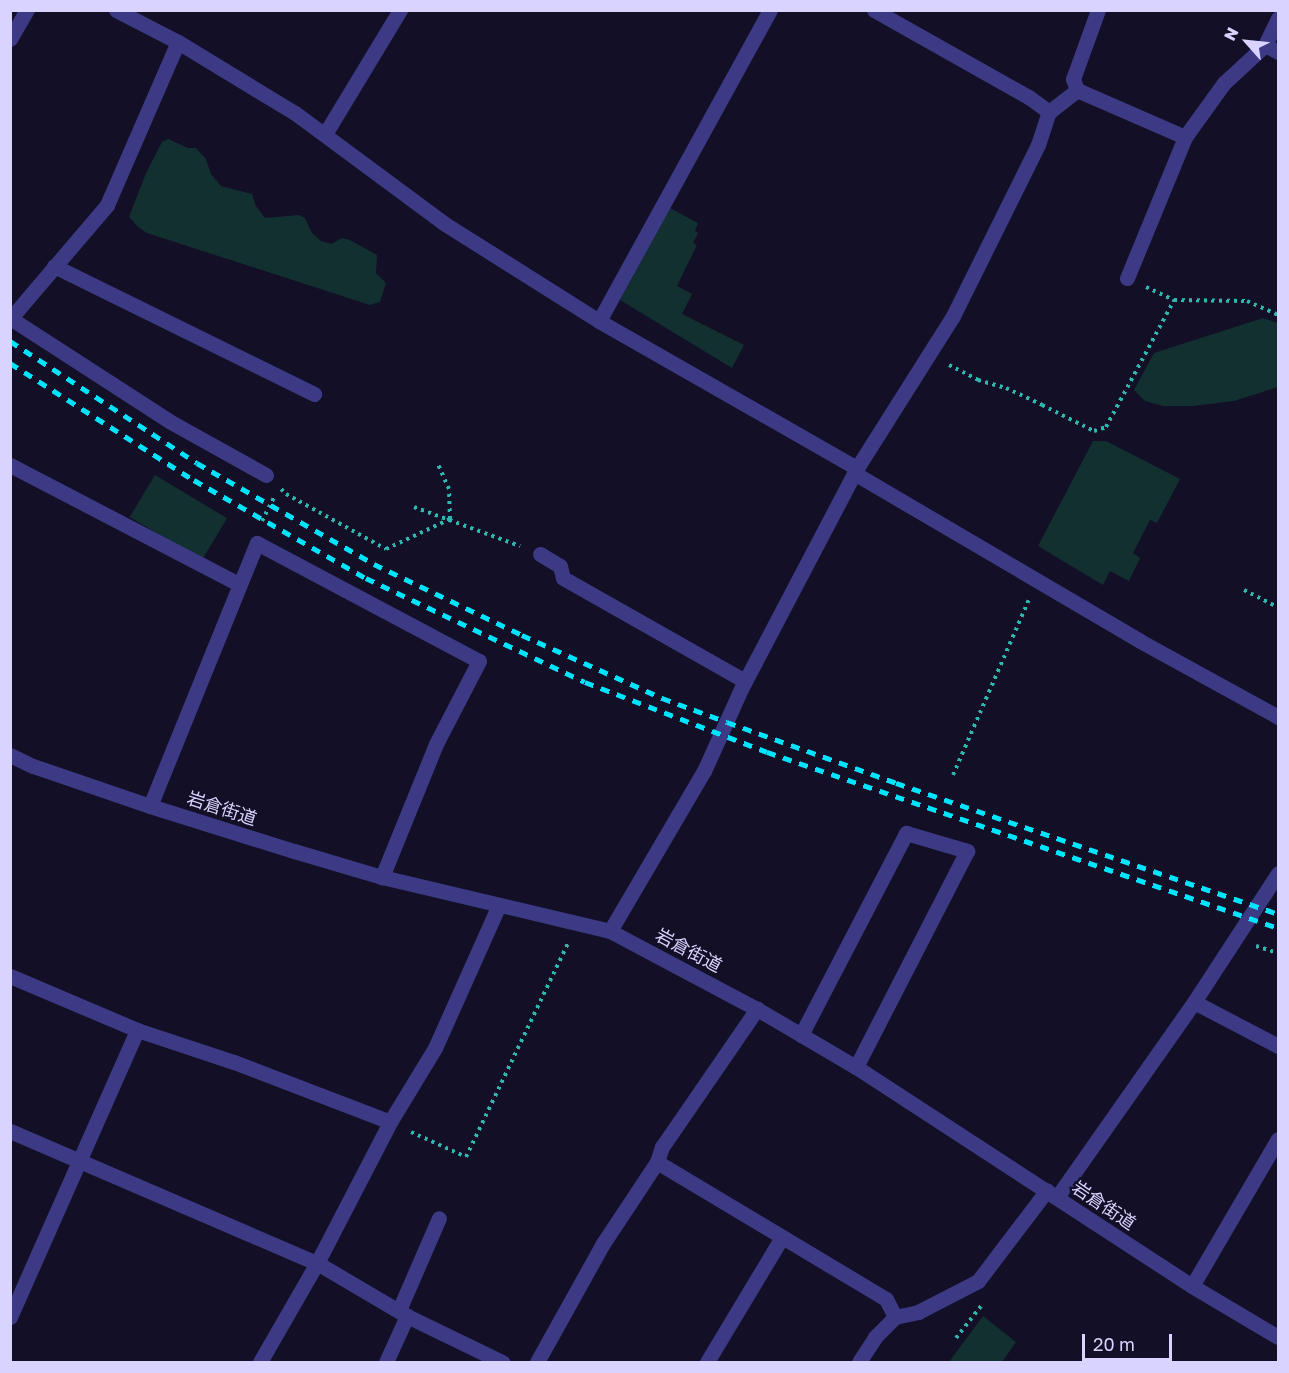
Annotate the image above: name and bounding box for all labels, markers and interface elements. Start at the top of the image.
north arrow [1217,12,1277,72]
text: N [1219,24,1243,44]
street label: 岩倉街道 [184,787,260,829]
street label: 岩倉街道 [652,924,726,976]
street label: 岩倉街道 [1068,1176,1140,1234]
scale bar [1085,1322,1175,1360]
text: 20 m [1093,1333,1135,1355]

